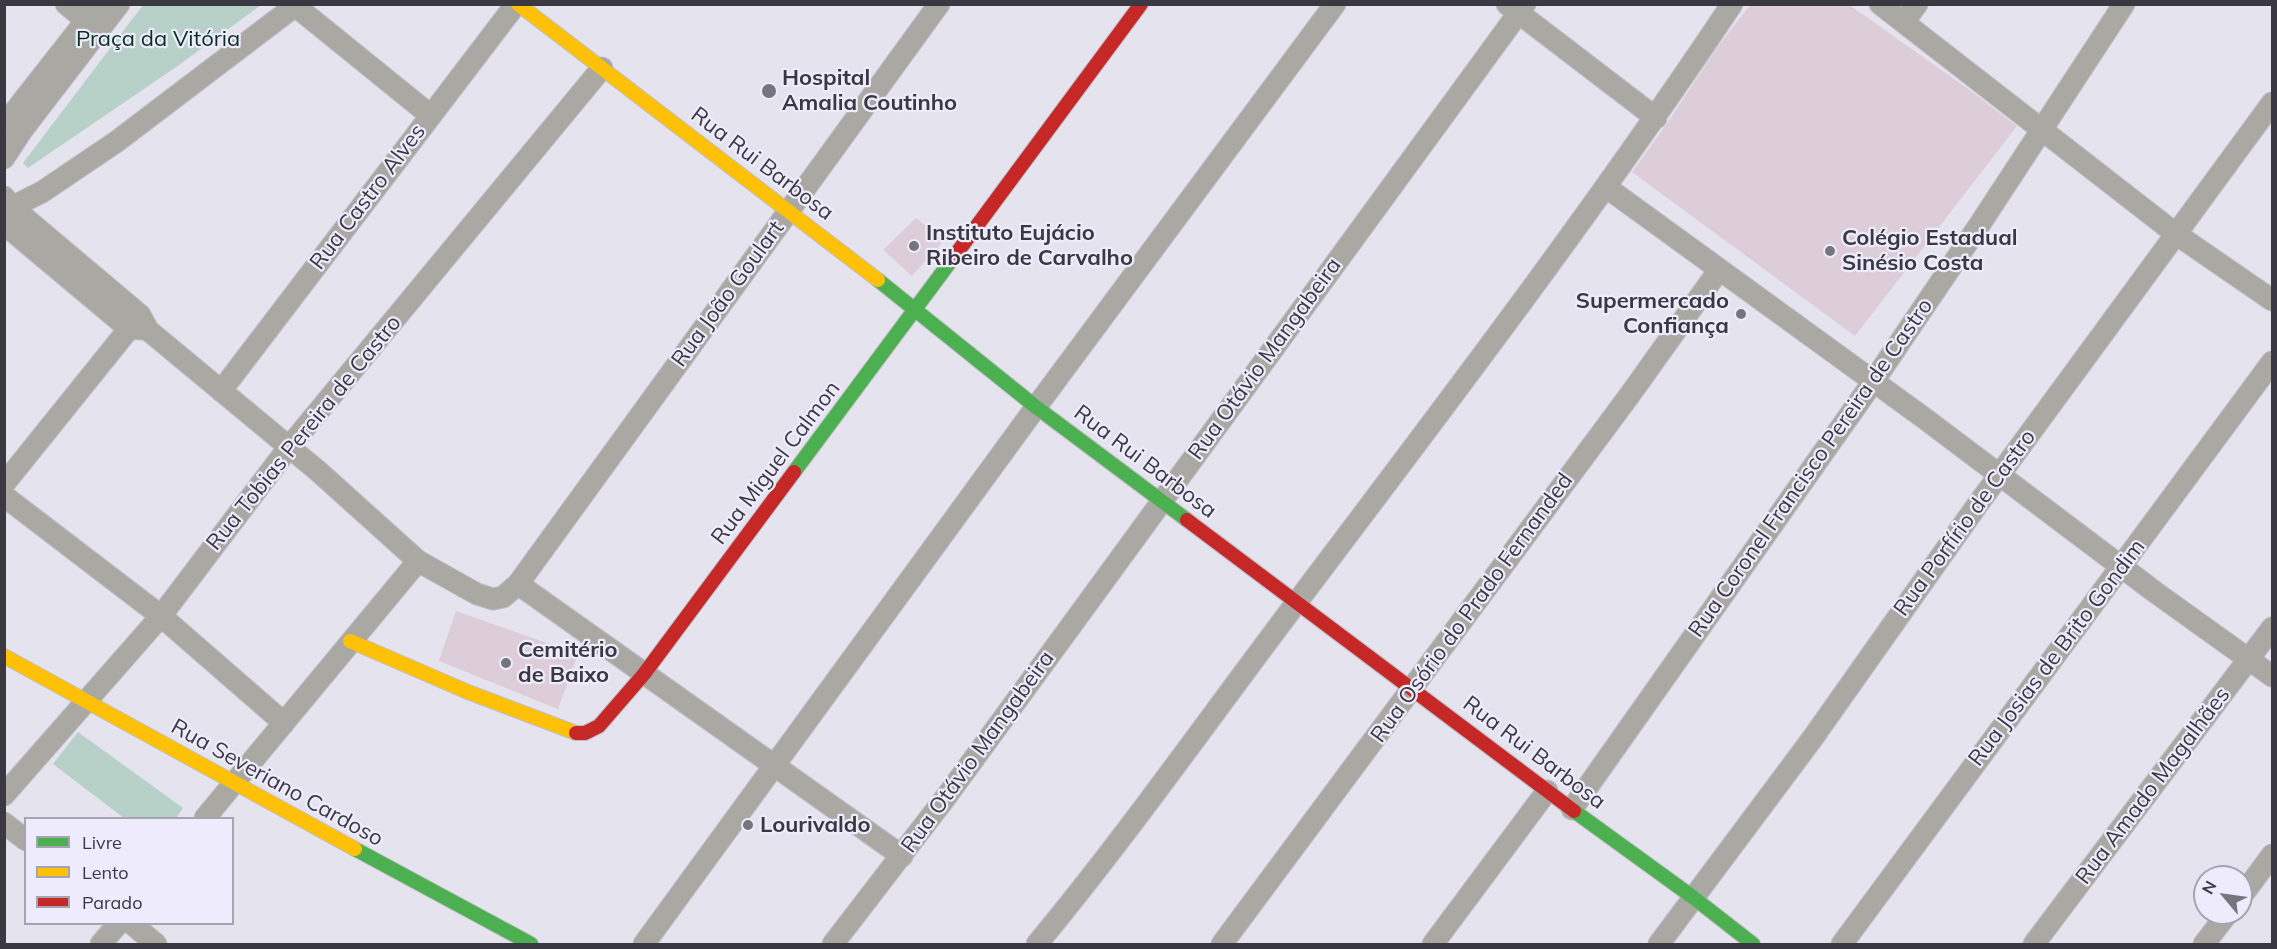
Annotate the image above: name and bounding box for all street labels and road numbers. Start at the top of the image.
street label: Rua Rui Barbosa [685,102,839,226]
street label: Rua Castro Alves [305,119,431,275]
street label: Rua João Goulart [666,216,790,372]
street label: Rua Otávio Mangabeira [1183,253,1347,465]
street label: Rua Coronel Francisco Pereira de Castro [1683,294,1939,642]
street label: Rua Tobias Pereira de Castro [201,310,407,556]
street label: Rua Miguel Calmon [706,376,846,550]
street label: Rua Rui Barbosa [1068,400,1222,524]
street label: Rua Porfírio de Castro [1889,425,2041,621]
street label: Rua Osório do Prado Fernanded [1365,468,1579,748]
street label: Rua Josias de Brito Gondim [1963,534,2151,772]
street label: Rua Otávio Mangabeira [896,646,1060,858]
street label: Rua Amado Magalhães [2070,682,2236,890]
street label: Rua Rui Barbosa [1457,691,1611,815]
street label: Rua Severiano Cardoso [166,714,388,852]

